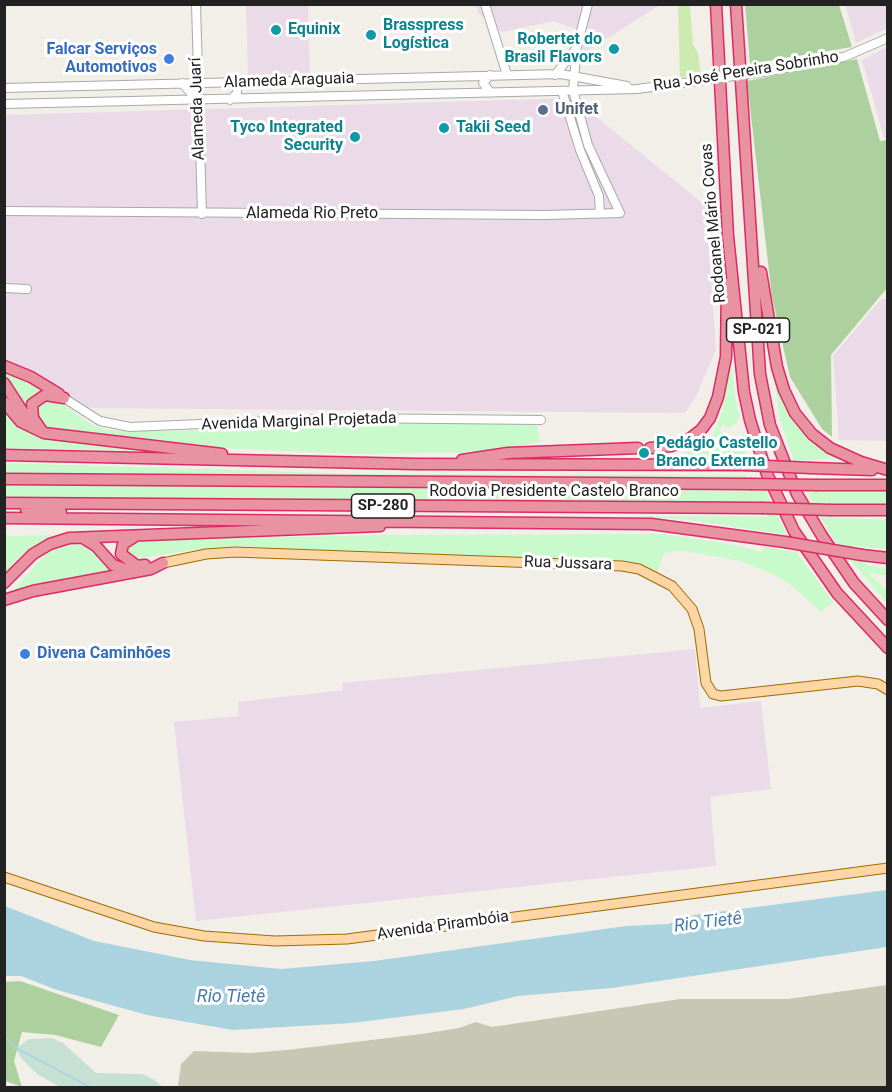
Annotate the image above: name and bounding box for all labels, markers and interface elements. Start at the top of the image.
place label: Brasspress Logística [383,16,464,54]
place label: Equinix [288,20,340,40]
marker: Equinix [269,23,283,37]
marker: Brasspress Logística [364,28,378,42]
place label: Robertet do Brasil Flavors [504,30,602,68]
place label: Falcar Serviços Automotivos [47,40,157,78]
marker: Robertet do Brasil Flavors [607,42,621,56]
street label: Rua José Pereira Sobrinho [652,48,840,96]
marker: Falcar Serviços Automotivos [162,52,176,66]
street label: Alameda Juarí [187,57,209,161]
street label: Alameda Araguaia [223,69,355,93]
place label: Unifet [555,100,598,120]
marker: Unifet [536,103,550,117]
place label: Tyco Integrated Security [230,118,343,156]
place label: Takii Seed [456,118,530,138]
marker: Takii Seed [437,121,451,135]
marker: Tyco Integrated Security [348,130,362,144]
street label: Rodoanel Mário Covas [697,142,731,304]
street label: Alameda Rio Preto [246,204,378,224]
road number: SP-021 [726,318,789,342]
street label: Avenida Marginal Projetada [201,409,397,435]
place label: Pedágio Castello Branco Externa [656,434,778,472]
marker: Pedágio Castello Branco Externa [637,446,651,460]
street label: Rodovia Presidente Castelo Branco [429,482,679,502]
road number: SP-280 [352,494,415,518]
street label: Rua Jussara [524,553,612,575]
place label: Divena Caminhões [37,644,171,664]
marker: Divena Caminhões [18,647,32,661]
street label: Avenida Pirambóia [376,907,510,945]
water label: Rio Tietê [673,908,743,938]
water label: Rio Tietê [197,986,265,1008]

